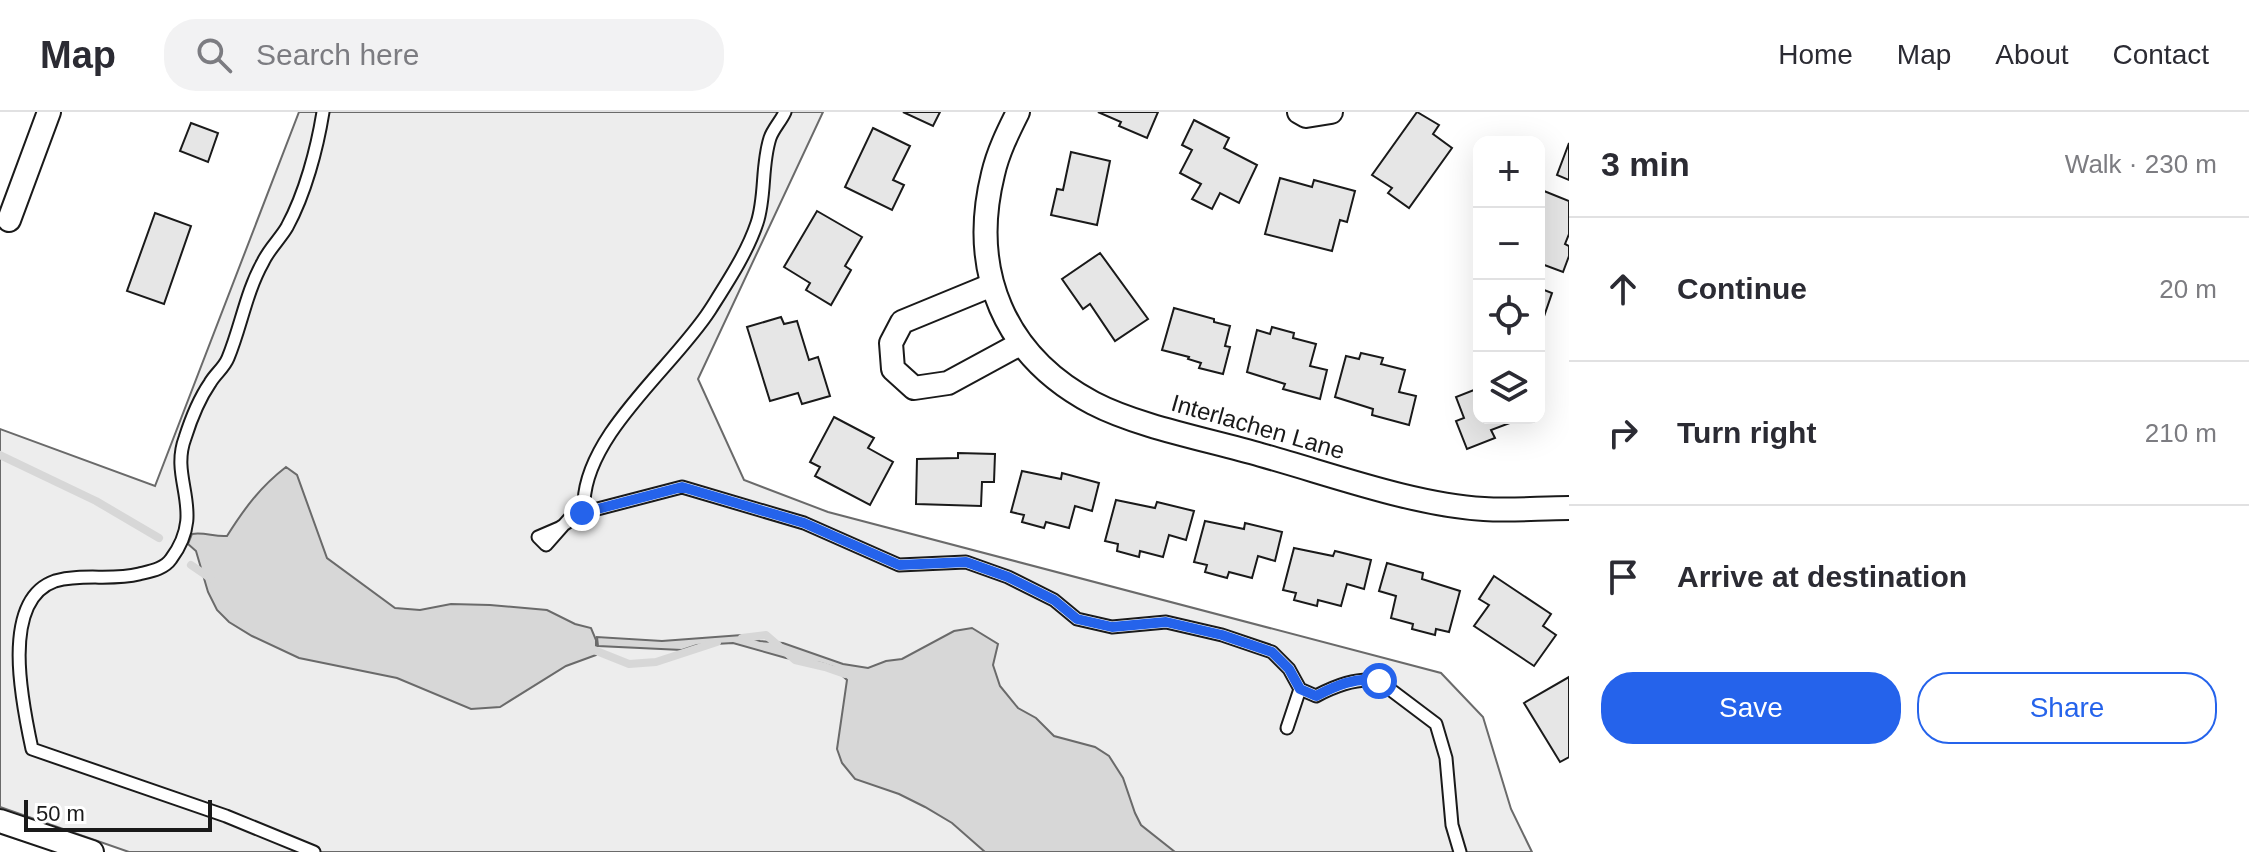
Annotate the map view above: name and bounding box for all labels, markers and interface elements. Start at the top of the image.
search box [164,19,724,91]
icon: search [192,33,236,77]
text: Map [40,34,116,76]
text: Search here [256,38,419,71]
text: Home [1778,39,1853,70]
text: Map [1897,39,1951,70]
text: About [1995,39,2069,70]
text: Contact [2113,39,2209,70]
map controls [1473,136,1545,424]
button: + [1473,136,1545,208]
text: 3 min [1601,145,1690,183]
text: Walk · 230 m [2065,149,2217,179]
button: − [1473,208,1545,280]
icon: ahead [1601,267,1645,311]
text: Continue [1677,272,1807,305]
text: 20 m [2159,274,2217,304]
button: locate [1473,280,1545,352]
button: layers [1473,352,1545,424]
street label: Interlachen Lane [1168,389,1348,464]
icon: right [1601,411,1645,455]
text: Turn right [1677,416,1816,449]
text: 210 m [2145,418,2217,448]
route end [564,495,600,531]
icon: arrive [1601,555,1645,599]
text: Arrive at destination [1677,560,1967,593]
route start [1361,663,1397,699]
button: Save [1601,672,1901,744]
button: Share [1917,672,2217,744]
scale bar [24,796,212,832]
text: 50 m [36,801,85,826]

